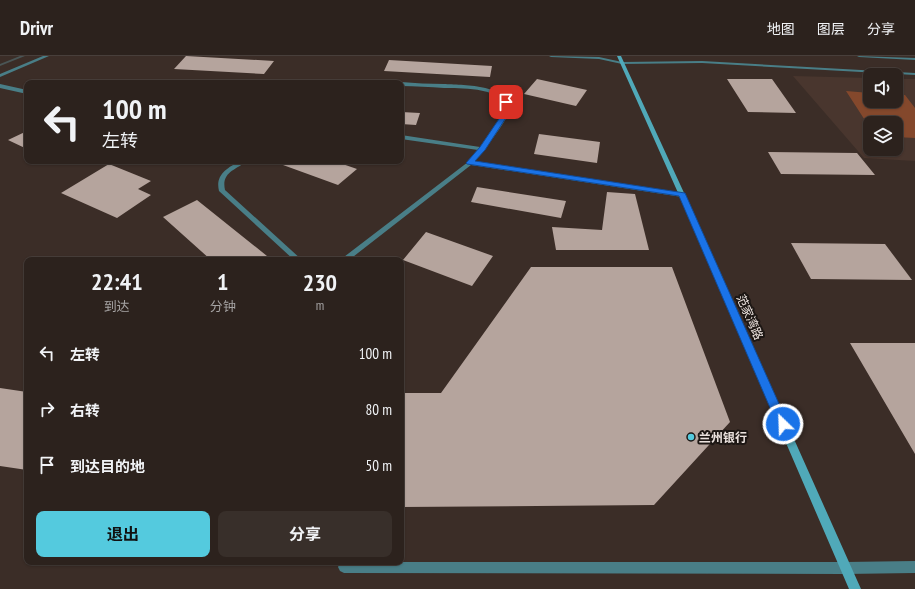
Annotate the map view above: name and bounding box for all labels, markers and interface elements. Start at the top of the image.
text: Drivr [20,16,53,40]
text: 地图 [767,20,795,38]
text: 图层 [817,20,845,38]
text: 分享 [867,20,895,38]
map controls [863,68,903,156]
button: sound [863,68,903,108]
pin [489,85,523,119]
text: 100 m [102,90,166,127]
icon: arrive [495,91,517,113]
icon: left [36,96,88,148]
button: layers [863,116,903,156]
text: 左转 [102,129,138,152]
text: 22:41 [91,266,143,297]
text: 1 [217,266,228,297]
text: 230 [303,267,337,298]
street label: 范家湾路 [733,292,767,342]
text: m [316,297,324,314]
text: 到达 [104,298,130,315]
text: 分钟 [210,298,236,315]
icon: left [36,342,58,364]
text: 100 m [359,344,392,363]
text: 左转 [70,345,100,364]
icon: right [36,398,58,420]
text: 80 m [366,400,392,419]
text: 右转 [70,401,100,420]
position arrow [762,403,804,445]
place label: 兰州银行 [699,430,747,445]
marker: 兰州银行 [686,432,696,442]
icon: arrive [36,454,58,476]
text: 50 m [366,456,392,475]
text: 到达目的地 [70,457,145,476]
button: 退出 [36,511,210,557]
button: 分享 [218,511,392,557]

